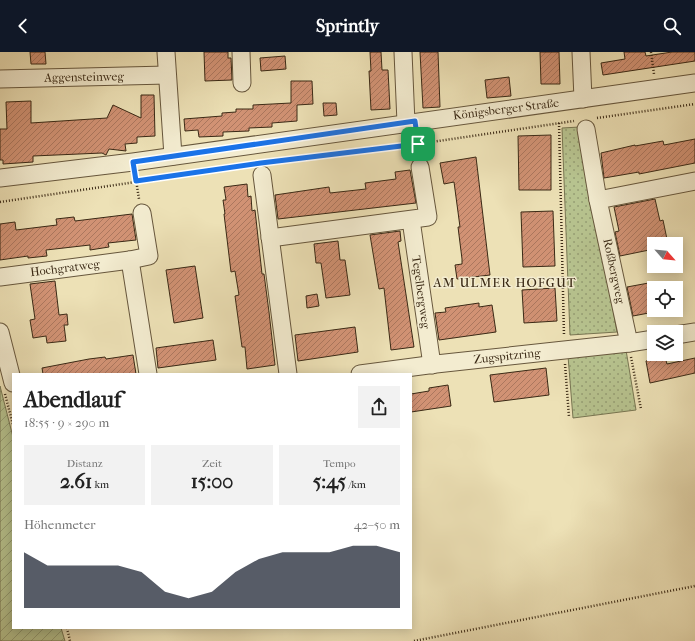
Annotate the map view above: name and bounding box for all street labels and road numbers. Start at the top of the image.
street label: Aggensteinweg [43,69,124,85]
street label: Königsberger Straße [452,96,560,122]
street label: Roßbergweg [600,237,628,305]
street label: Tegelbergweg [409,255,433,330]
street label: Hochgratweg [29,257,101,279]
street label: Zugspitzring [473,345,542,366]

